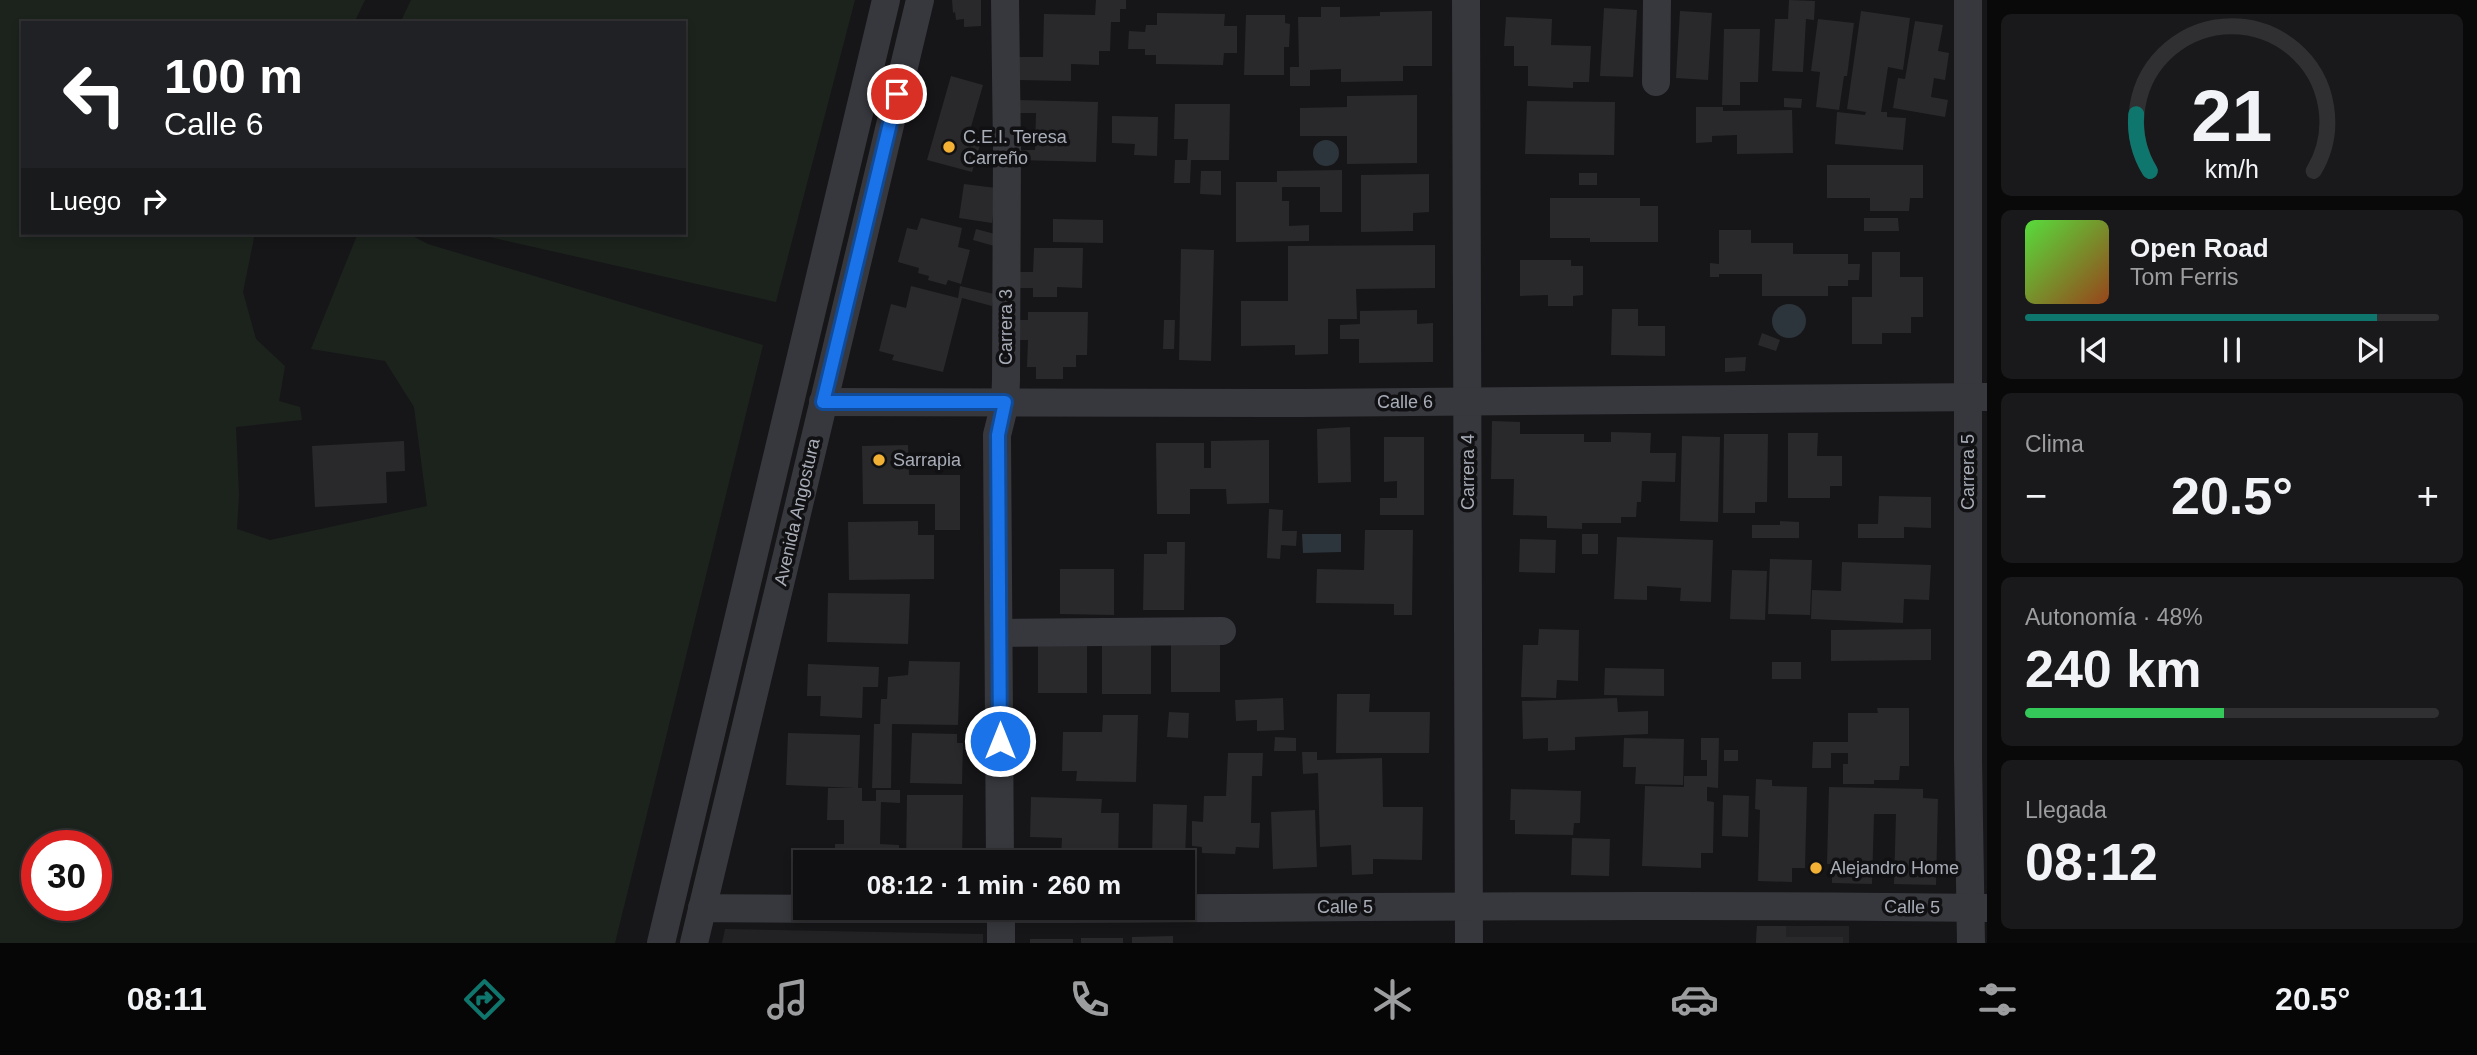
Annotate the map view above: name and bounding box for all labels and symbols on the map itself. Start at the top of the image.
pin [867,64,927,124]
place label: C.E.I. Teresa Carreño [963,127,1068,168]
marker: C.E.I. Teresa Carreño [941,139,957,155]
street label: Carrera 3 [996,289,1016,365]
street label: Calle 6 [1377,392,1433,412]
street label: Carrera 4 [1458,434,1478,510]
street label: Carrera 5 [1958,434,1978,510]
street label: Avenida Angostura [770,435,824,588]
place label: Sarrapia [893,450,962,470]
marker: Sarrapia [871,452,887,468]
position arrow [963,704,1037,778]
speed limit sign: 30 [21,830,112,921]
place label: Alejandro Home [1830,858,1959,878]
marker: Alejandro Home [1808,860,1824,876]
street label: Calle 5 [1317,897,1373,917]
street label: Calle 5 [1884,897,1940,917]

